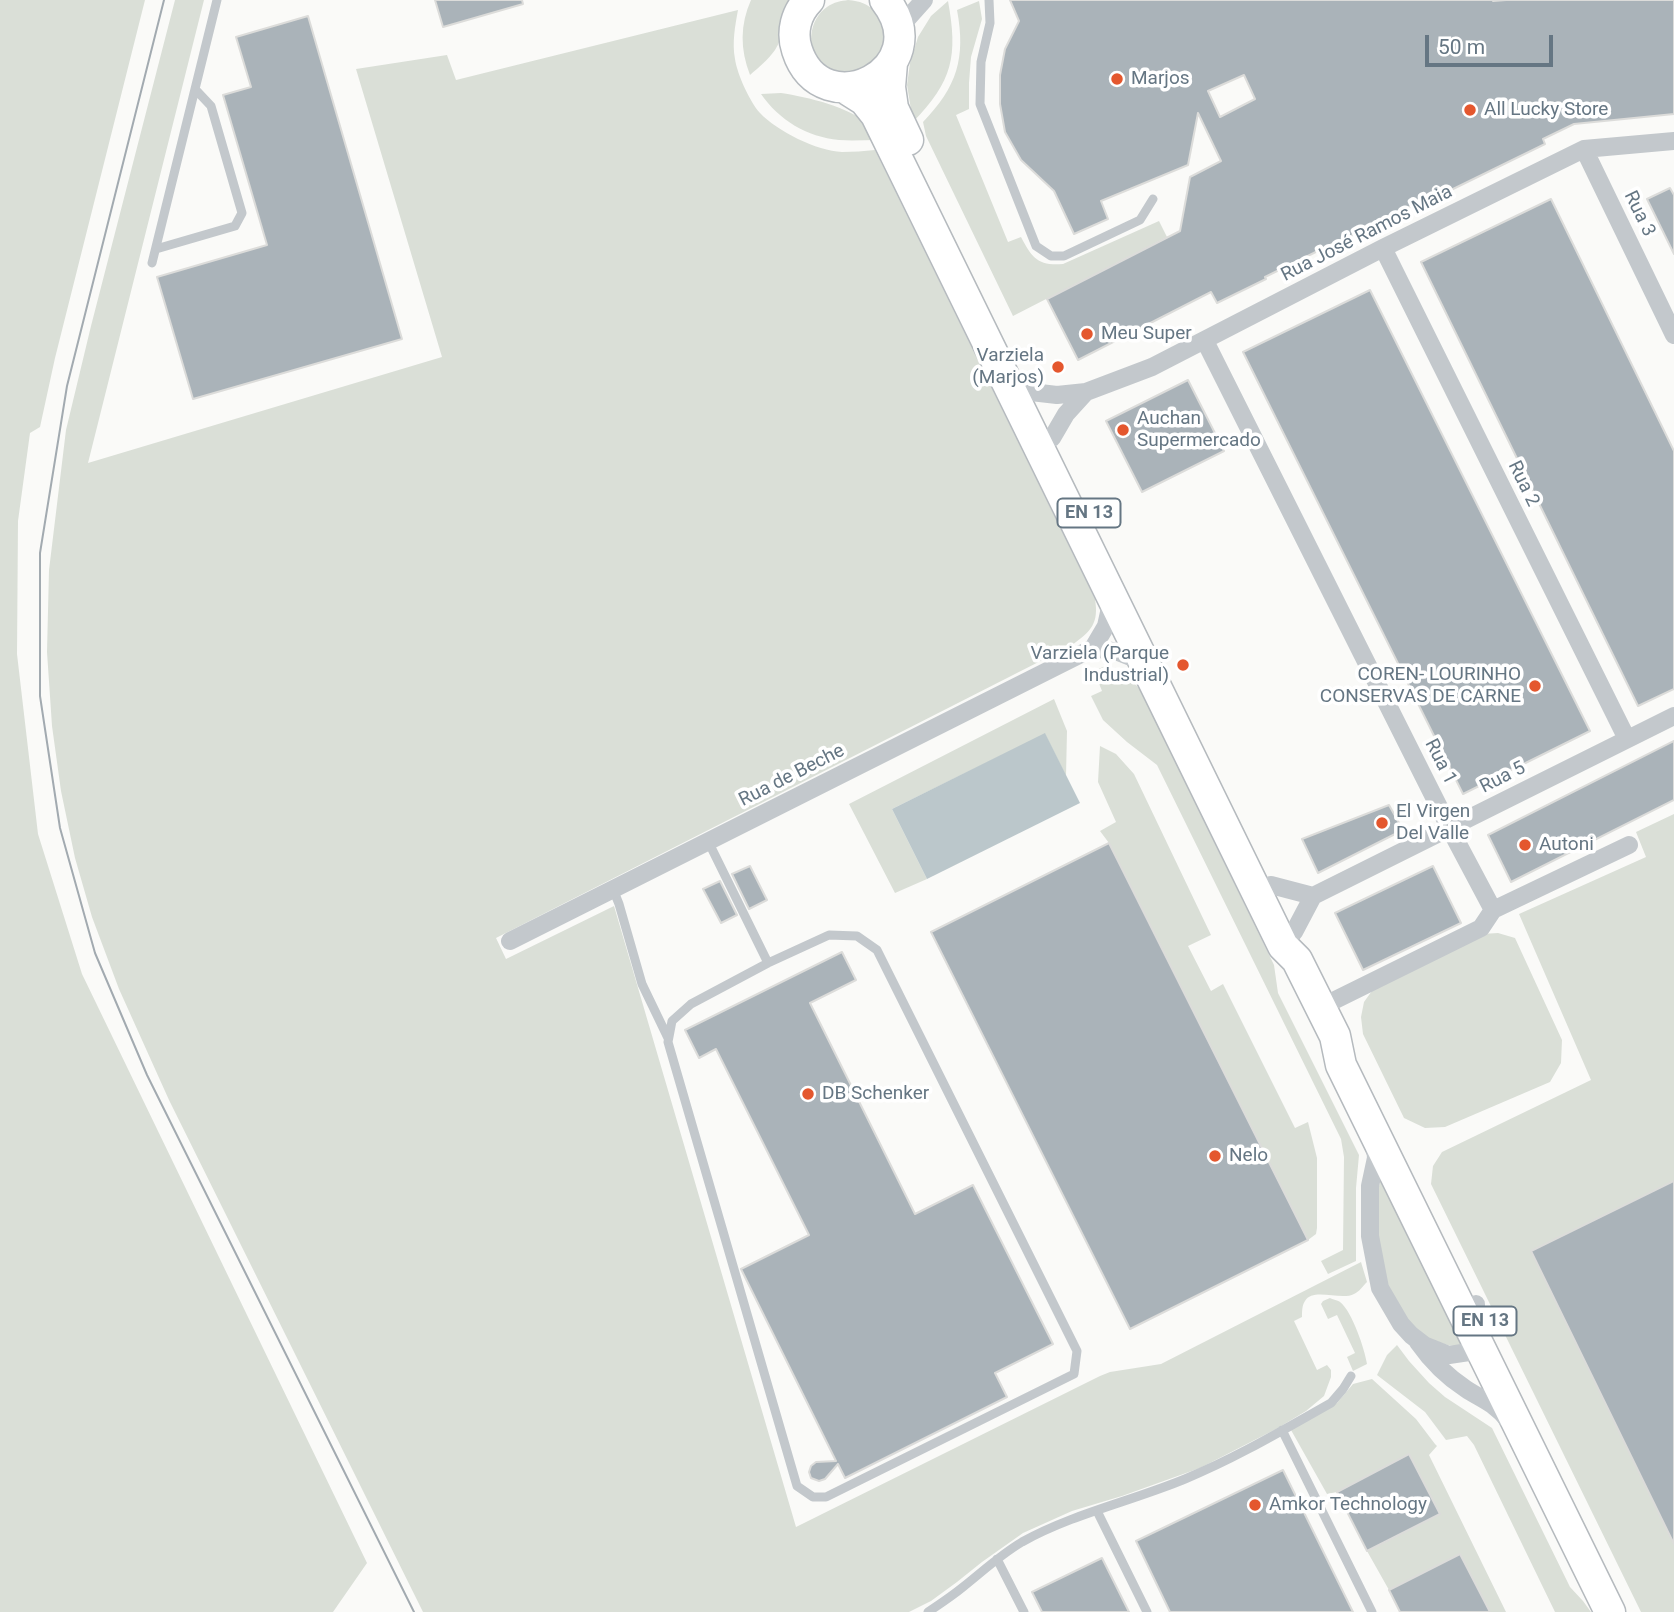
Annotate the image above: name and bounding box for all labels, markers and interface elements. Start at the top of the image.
scale bar [1429,21,1557,65]
text: 50 m [1438,35,1485,59]
place label: Marjos [1131,68,1190,90]
marker: Marjos [1109,71,1125,87]
place label: All Lucky Store [1484,99,1608,121]
marker: All Lucky Store [1462,102,1478,118]
street label: Rua José Ramos Maia [1278,181,1456,287]
street label: Rua 3 [1618,187,1660,241]
place label: Meu Super [1101,323,1192,345]
marker: Meu Super [1079,326,1095,342]
place label: Varziela (Marjos) [972,345,1044,389]
marker: Varziela (Marjos) [1050,359,1066,375]
place label: Auchan Supermercado [1137,408,1261,452]
marker: Auchan Supermercado [1115,422,1131,438]
street label: Rua 2 [1502,457,1544,511]
road number: EN 13 [1058,499,1120,528]
place label: Varziela (Parque Industrial) [1030,643,1169,687]
marker: Varziela (Parque Industrial) [1175,657,1191,673]
place label: COREN- LOURINHO CONSERVAS DE CARNE [1320,664,1521,708]
marker: COREN- LOURINHO CONSERVAS DE CARNE [1527,678,1543,694]
street label: Rua 1 [1419,735,1461,789]
street label: Rua de Beche [736,740,848,812]
street label: Rua 5 [1476,757,1530,799]
place label: El Virgen Del Valle [1396,801,1470,845]
marker: El Virgen Del Valle [1374,815,1390,831]
place label: Autoni [1539,834,1594,856]
marker: Autoni [1517,837,1533,853]
place label: DB Schenker [822,1083,929,1105]
marker: DB Schenker [800,1086,816,1102]
place label: Nelo [1229,1145,1268,1167]
marker: Nelo [1207,1148,1223,1164]
road number: EN 13 [1454,1306,1516,1336]
place label: Amkor Technology [1269,1494,1427,1516]
marker: Amkor Technology [1247,1497,1263,1513]

